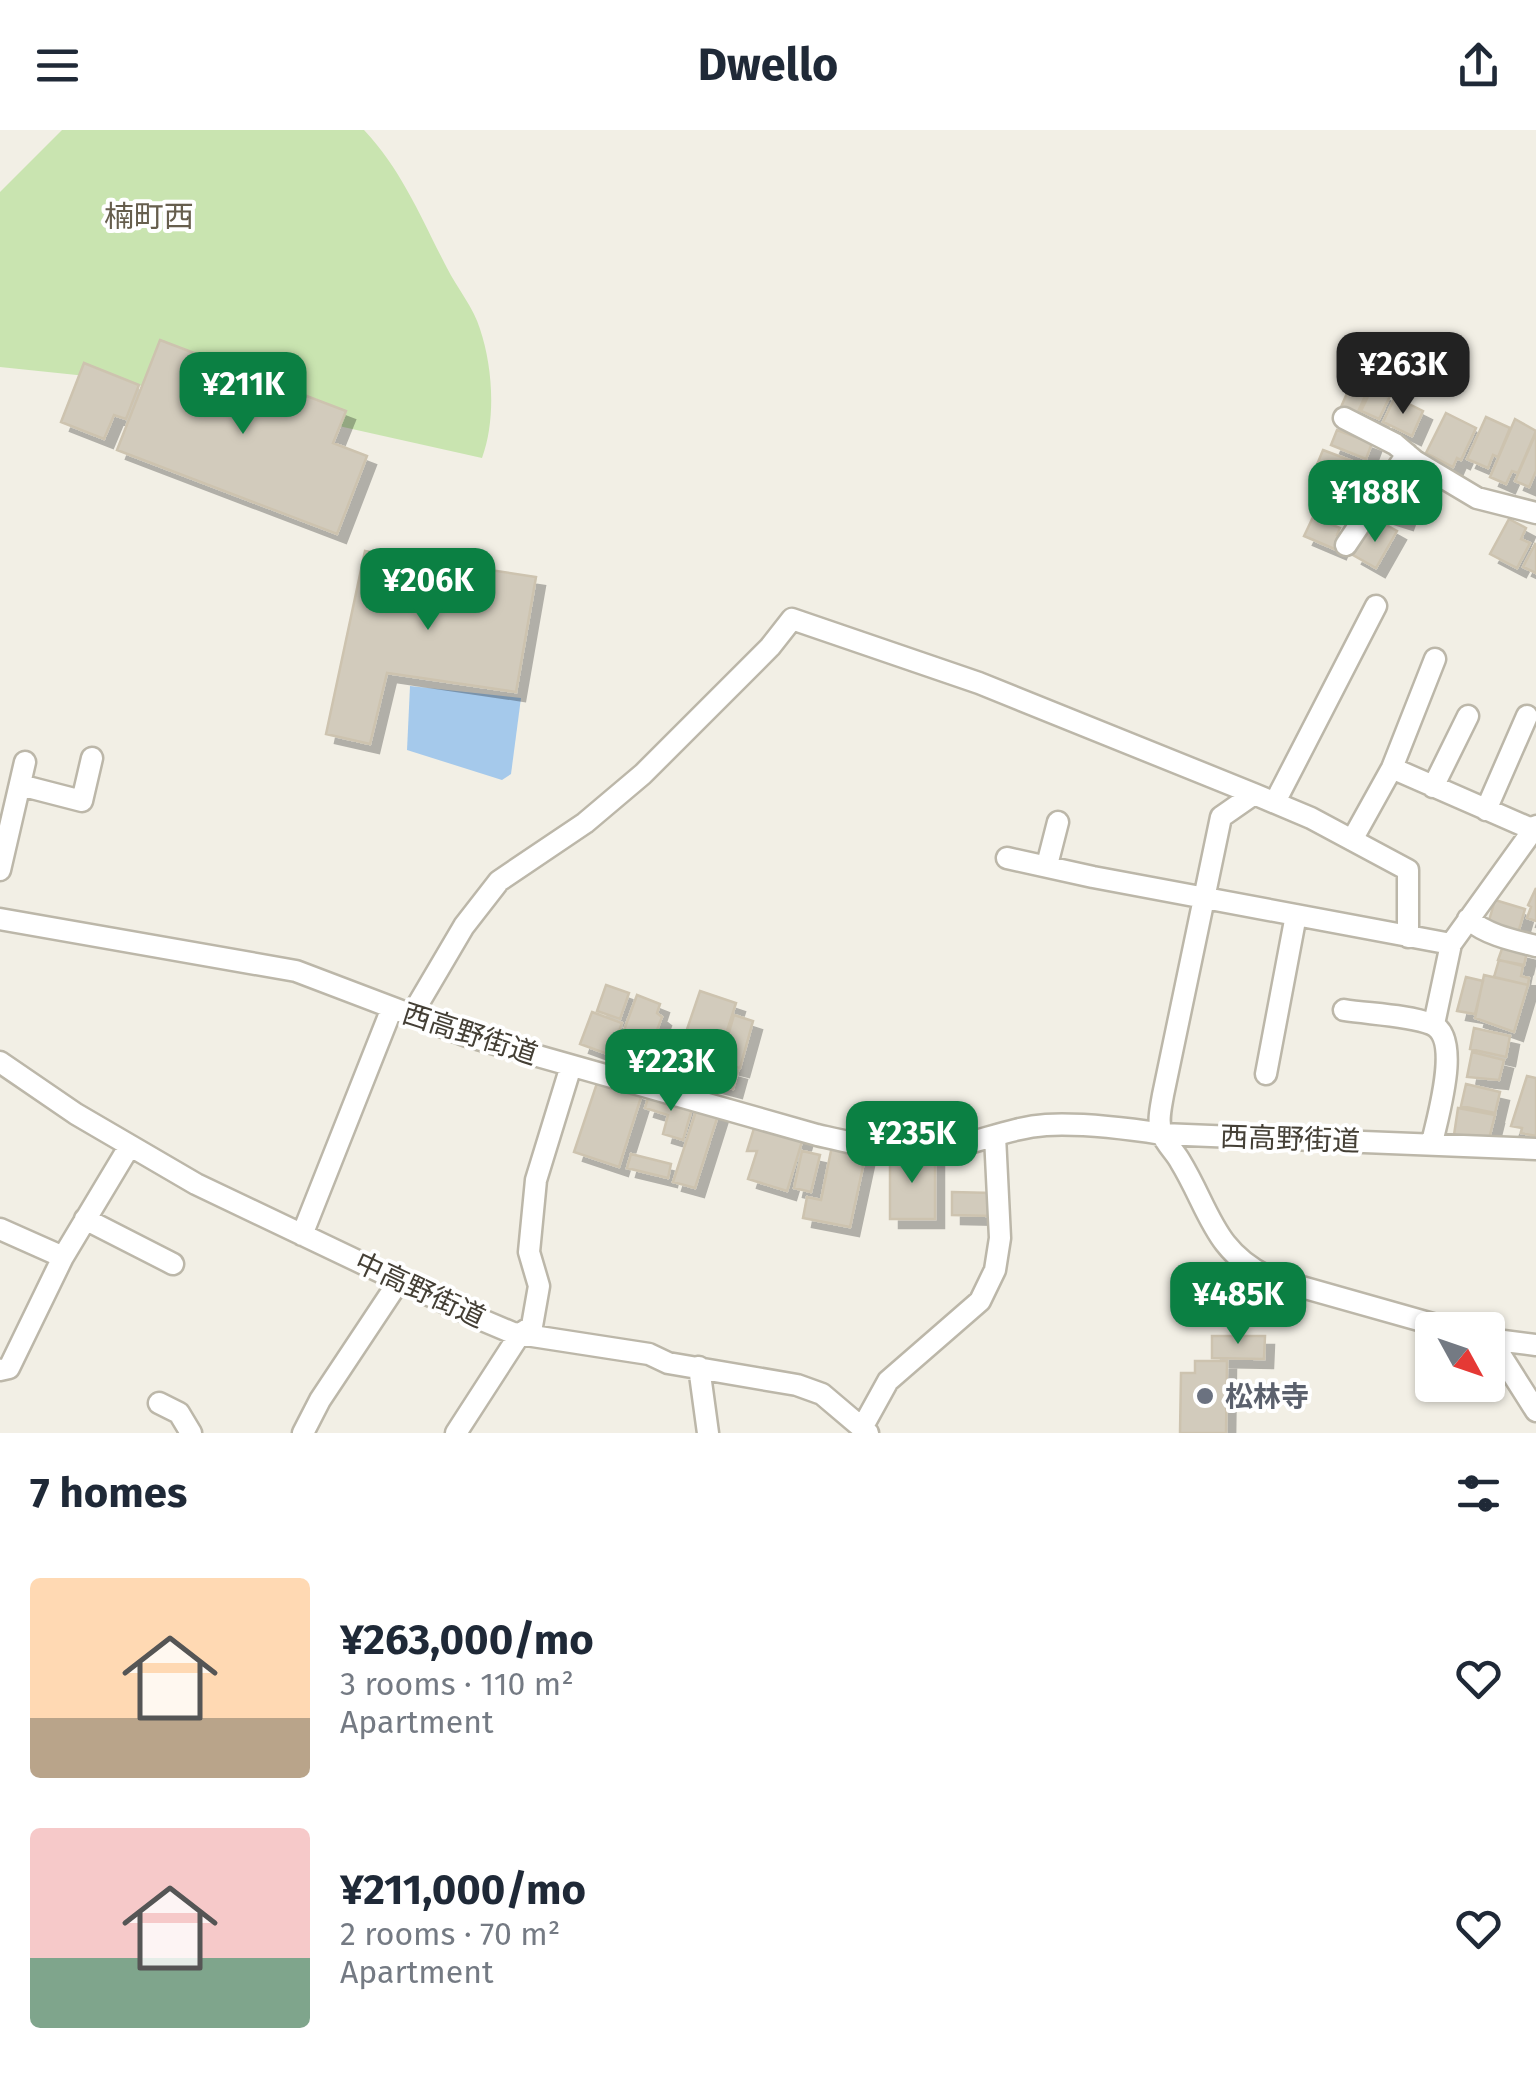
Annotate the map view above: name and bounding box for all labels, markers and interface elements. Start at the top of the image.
icon: menu [30,38,85,93]
text: Dwello [698,38,838,92]
icon: share [1451,38,1506,93]
district label: 楠町西 [104,199,194,235]
pin: ¥263K [1333,332,1473,417]
text: ¥263K [1359,345,1447,383]
pin: ¥211K [173,352,313,437]
text: ¥211K [202,365,284,403]
pin: ¥188K [1305,460,1445,545]
text: ¥188K [1330,473,1420,511]
pin: ¥206K [358,548,498,633]
text: ¥206K [382,561,474,599]
street label: 西高野街道 [398,997,542,1071]
pin: ¥223K [601,1029,741,1114]
text: ¥223K [627,1042,715,1080]
pin: ¥235K [842,1101,982,1186]
text: ¥235K [868,1114,956,1152]
street label: 西高野街道 [1219,1120,1361,1158]
street label: 中高野街道 [350,1245,490,1335]
pin: ¥485K [1168,1262,1308,1347]
text: ¥485K [1192,1275,1284,1313]
north arrow [1415,1312,1505,1402]
map controls [1415,1312,1505,1402]
place label: 松林寺 [1225,1380,1309,1413]
marker: 松林寺 [1194,1385,1216,1407]
icon: filters [1451,1466,1506,1521]
text: 7 homes [30,1468,187,1518]
text: ¥263,000/mo [340,1615,594,1665]
icon: home [110,1618,230,1738]
icon: heart [1451,1651,1506,1706]
text: 3 rooms · 110 m² [340,1665,574,1703]
text: Apartment [340,1703,494,1741]
text: ¥211,000/mo [340,1865,586,1915]
icon: home [110,1868,230,1988]
icon: heart [1451,1901,1506,1956]
text: 2 rooms · 70 m² [340,1915,560,1953]
text: Apartment [340,1953,494,1991]

